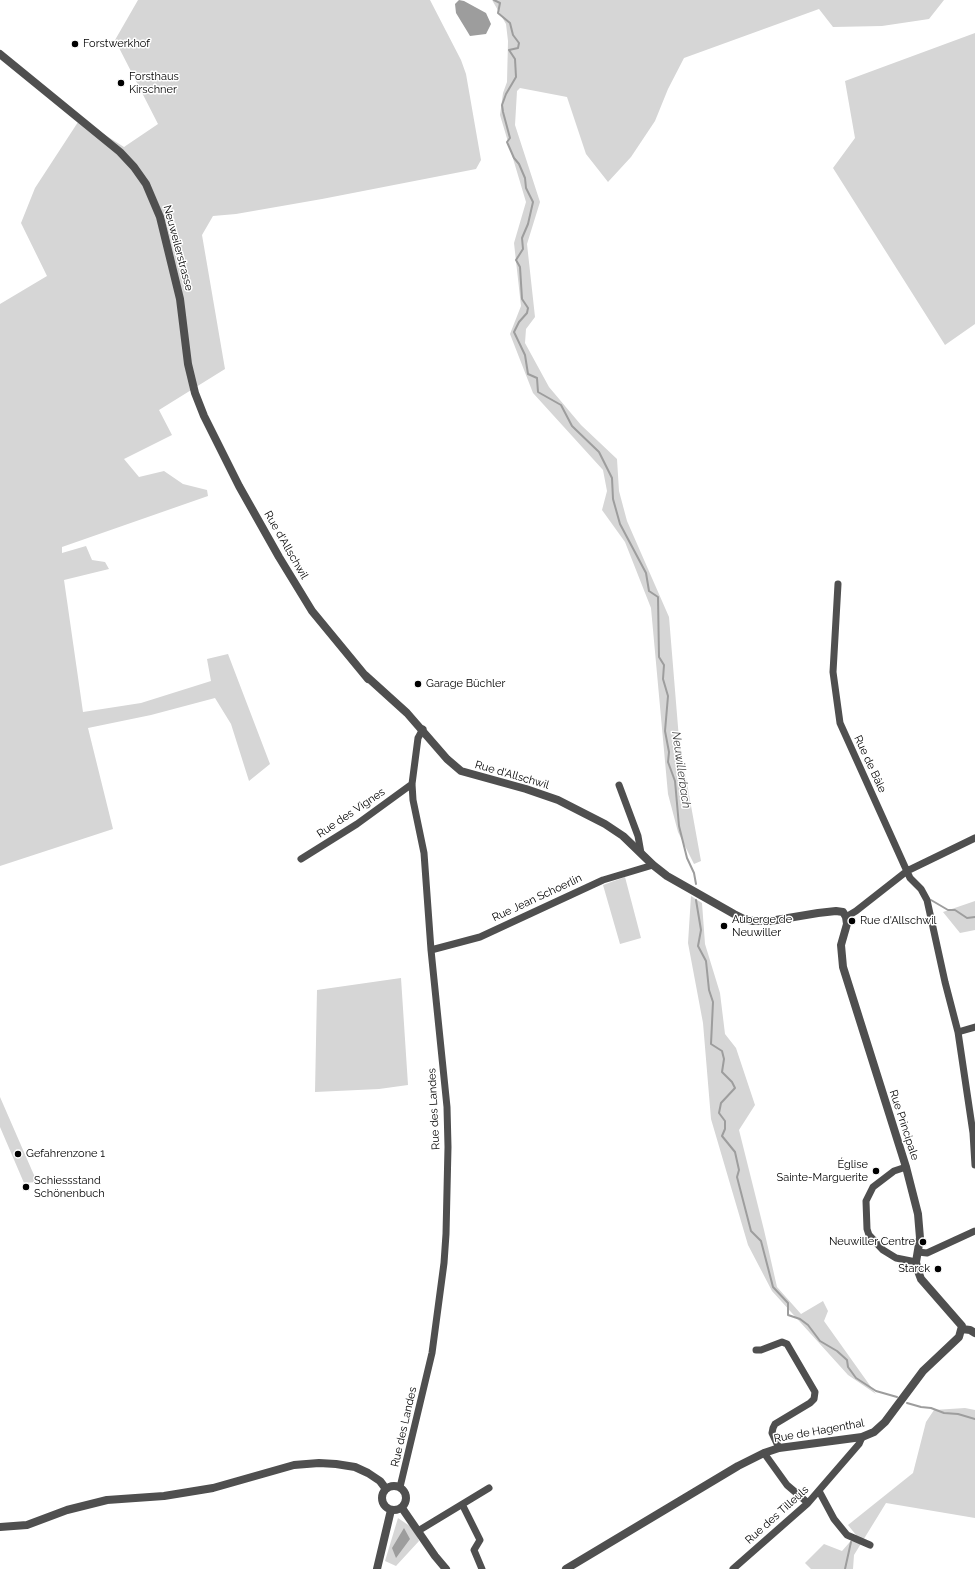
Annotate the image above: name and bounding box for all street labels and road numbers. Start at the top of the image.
street label: Neuweilerstrasse [160,204,196,292]
street label: Rue d'Allschwil [261,509,311,581]
street label: Rue de Bâle [851,733,889,795]
street label: Rue d'Allschwil [473,758,551,792]
street label: Rue des Vignes [314,785,388,841]
street label: Rue Jean Schoerlin [490,871,584,925]
street label: Rue des Landes [425,1068,443,1150]
street label: Rue Principale [886,1088,922,1162]
street label: Rue des Landes [388,1386,420,1468]
street label: Rue de Hagenthal [773,1417,865,1445]
street label: Rue des Tilleuls [743,1483,811,1547]

